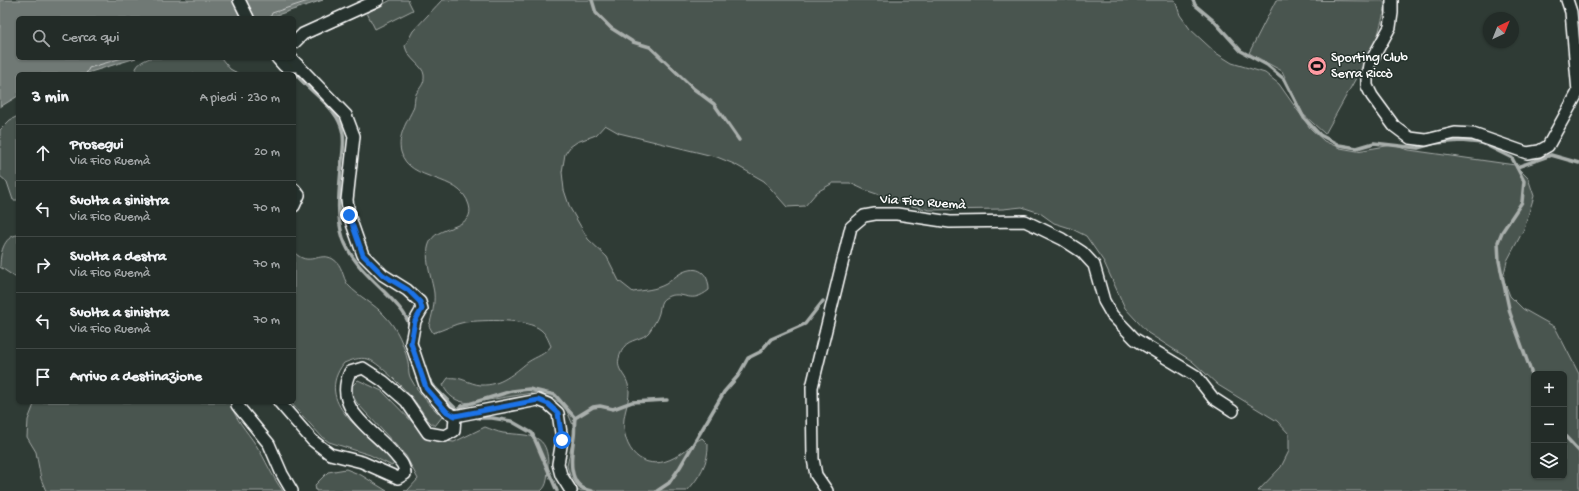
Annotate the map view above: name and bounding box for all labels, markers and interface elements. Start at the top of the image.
north arrow [1483,12,1519,48]
search box [16,16,296,60]
icon: search [30,27,52,49]
text: Cerca qui [62,29,119,47]
place label: Sporting Club Serra Riccò [1331,50,1409,83]
sports icon: Sporting Club Serra Riccò [1306,55,1328,77]
text: 3 min [32,88,69,108]
text: A piedi · 230 m [200,91,280,106]
text: Prosegui [70,136,123,154]
icon: ahead [32,142,54,164]
text: 20 m [254,145,280,160]
text: Via Fico Ruemà [70,154,150,169]
street label: Via Fico Ruemà [878,191,968,215]
text: Svolta a sinistra [70,192,169,210]
icon: left [32,198,54,220]
text: 70 m [254,201,280,216]
route end [340,206,358,224]
text: Via Fico Ruemà [70,210,150,225]
text: Svolta a destra [70,248,166,266]
icon: right [32,254,54,276]
text: 70 m [254,257,280,272]
text: Via Fico Ruemà [70,266,150,281]
text: Svolta a sinistra [70,304,169,322]
icon: left [32,310,54,332]
text: 70 m [254,313,280,328]
text: Via Fico Ruemà [70,322,150,337]
icon: arrive [32,366,54,388]
text: Arrivo a destinazione [70,368,202,386]
map controls [1531,371,1567,479]
button: + [1531,371,1567,407]
button: − [1531,407,1567,443]
route start [553,431,571,449]
button: layers [1531,443,1567,479]

